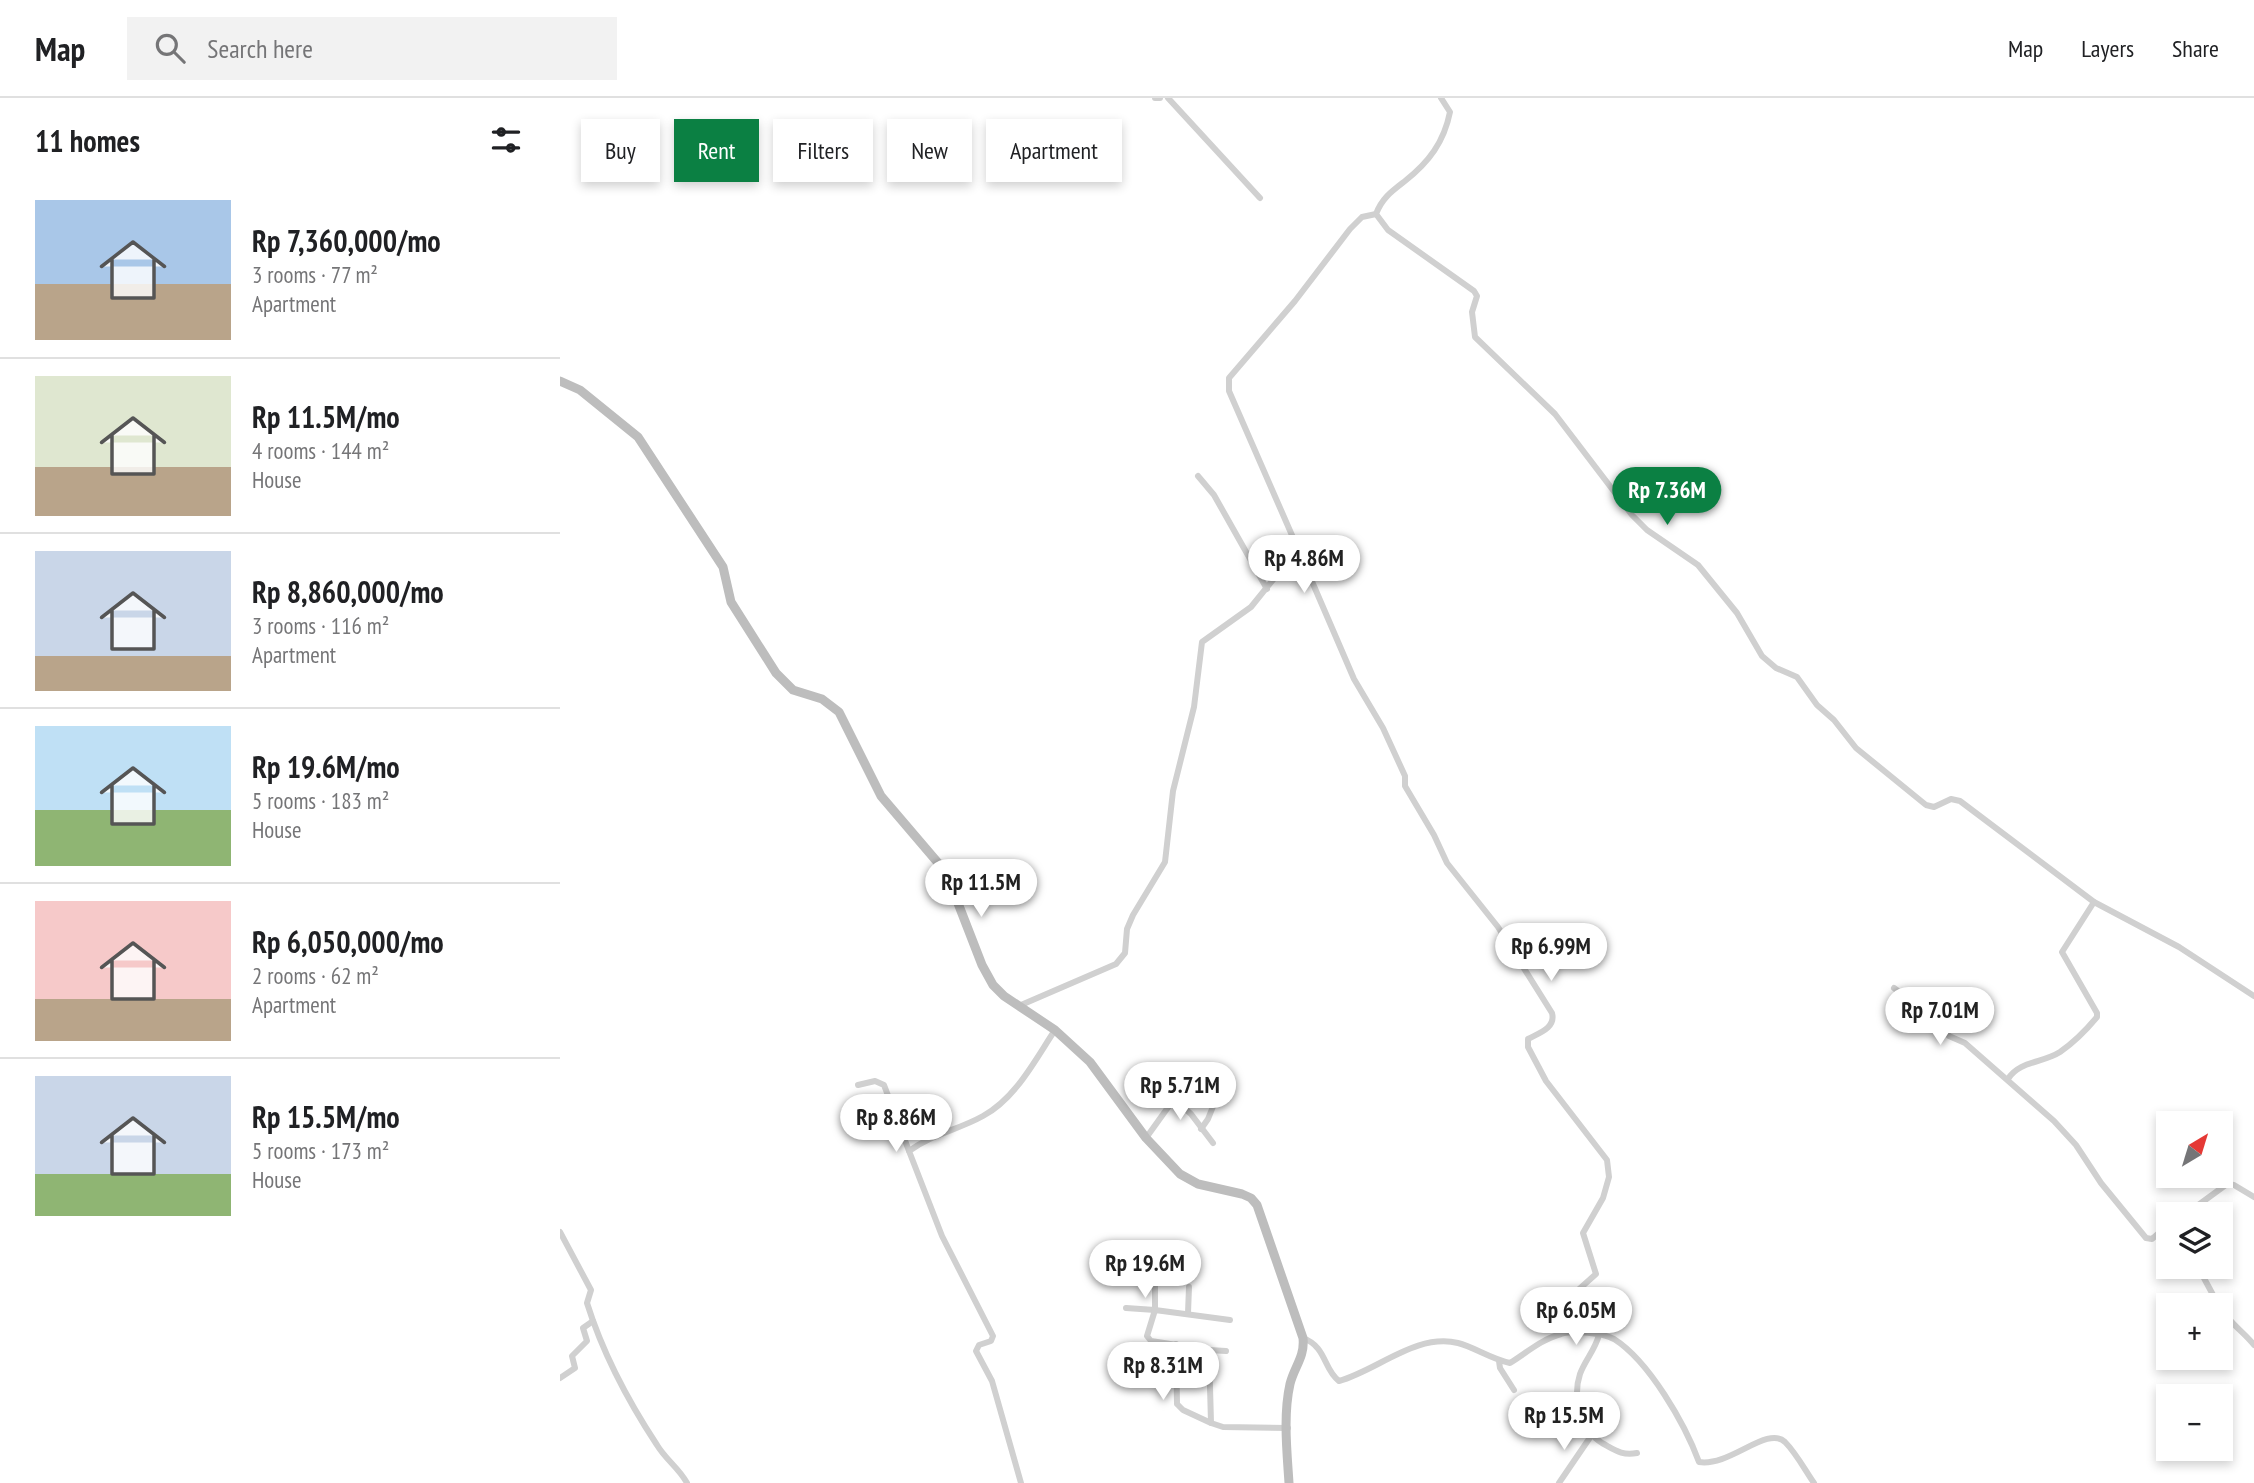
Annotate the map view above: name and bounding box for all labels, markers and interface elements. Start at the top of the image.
search box [127,17,617,80]
text: Map [35,27,85,70]
icon: search [151,29,189,67]
text: Search here [207,32,313,65]
text: Map [2008,33,2043,64]
text: Layers [2081,33,2134,64]
text: Share [2172,33,2219,64]
chip: Buy [581,119,660,182]
chip: Rent [674,119,759,182]
chip: Filters [773,119,873,182]
chip: New [887,119,972,182]
chip: Apartment [986,119,1122,182]
text: 11 homes [35,121,140,160]
icon: filters [487,121,525,159]
text: Rp 7,360,000/mo [252,221,441,260]
icon: home [91,228,175,312]
text: 3 rooms · 77 m² [252,260,378,289]
text: Apartment [252,289,336,318]
text: Rp 11.5M/mo [252,397,400,436]
icon: home [91,404,175,488]
text: 4 rooms · 144 m² [252,436,389,465]
text: House [252,465,302,494]
pin: Rp 7.36M [1595,468,1739,527]
text: Rp 7.36M [1628,475,1706,504]
pin: Rp 4.86M [1232,536,1376,595]
text: Rp 4.86M [1264,543,1344,572]
text: Rp 8,860,000/mo [252,572,444,611]
icon: home [91,579,175,663]
text: 3 rooms · 116 m² [252,611,389,640]
text: Apartment [252,640,336,669]
text: Rp 19.6M/mo [252,747,400,786]
icon: home [91,754,175,838]
text: 5 rooms · 183 m² [252,786,389,815]
text: House [252,815,302,844]
pin: Rp 11.5M [909,860,1053,919]
text: Rp 11.5M [941,867,1021,896]
text: Rp 6,050,000/mo [252,922,444,961]
pin: Rp 6.99M [1479,924,1623,983]
icon: home [91,929,175,1013]
text: Rp 6.99M [1511,931,1591,960]
text: 2 rooms · 62 m² [252,961,379,990]
pin: Rp 7.01M [1868,988,2012,1047]
text: Apartment [252,990,336,1019]
text: Rp 7.01M [1901,995,1979,1024]
pin: Rp 5.71M [1108,1062,1252,1122]
text: Rp 5.71M [1140,1070,1220,1099]
pin: Rp 8.86M [824,1094,968,1154]
text: Rp 15.5M/mo [252,1097,400,1136]
text: Rp 8.86M [856,1102,936,1131]
icon: home [91,1104,175,1188]
north arrow [2156,1111,2233,1188]
map controls [2156,1111,2233,1461]
text: 5 rooms · 173 m² [252,1136,389,1165]
text: House [252,1165,302,1194]
button: layers [2156,1202,2233,1279]
pin: Rp 19.6M [1073,1240,1217,1300]
text: Rp 19.6M [1105,1248,1185,1277]
pin: Rp 6.05M [1504,1288,1648,1347]
button: + [2156,1293,2233,1370]
text: Rp 6.05M [1536,1295,1616,1324]
pin: Rp 8.31M [1091,1342,1235,1402]
text: Rp 8.31M [1123,1350,1203,1379]
button: − [2156,1384,2233,1461]
pin: Rp 15.5M [1492,1392,1636,1452]
text: Rp 15.5M [1524,1400,1604,1429]

